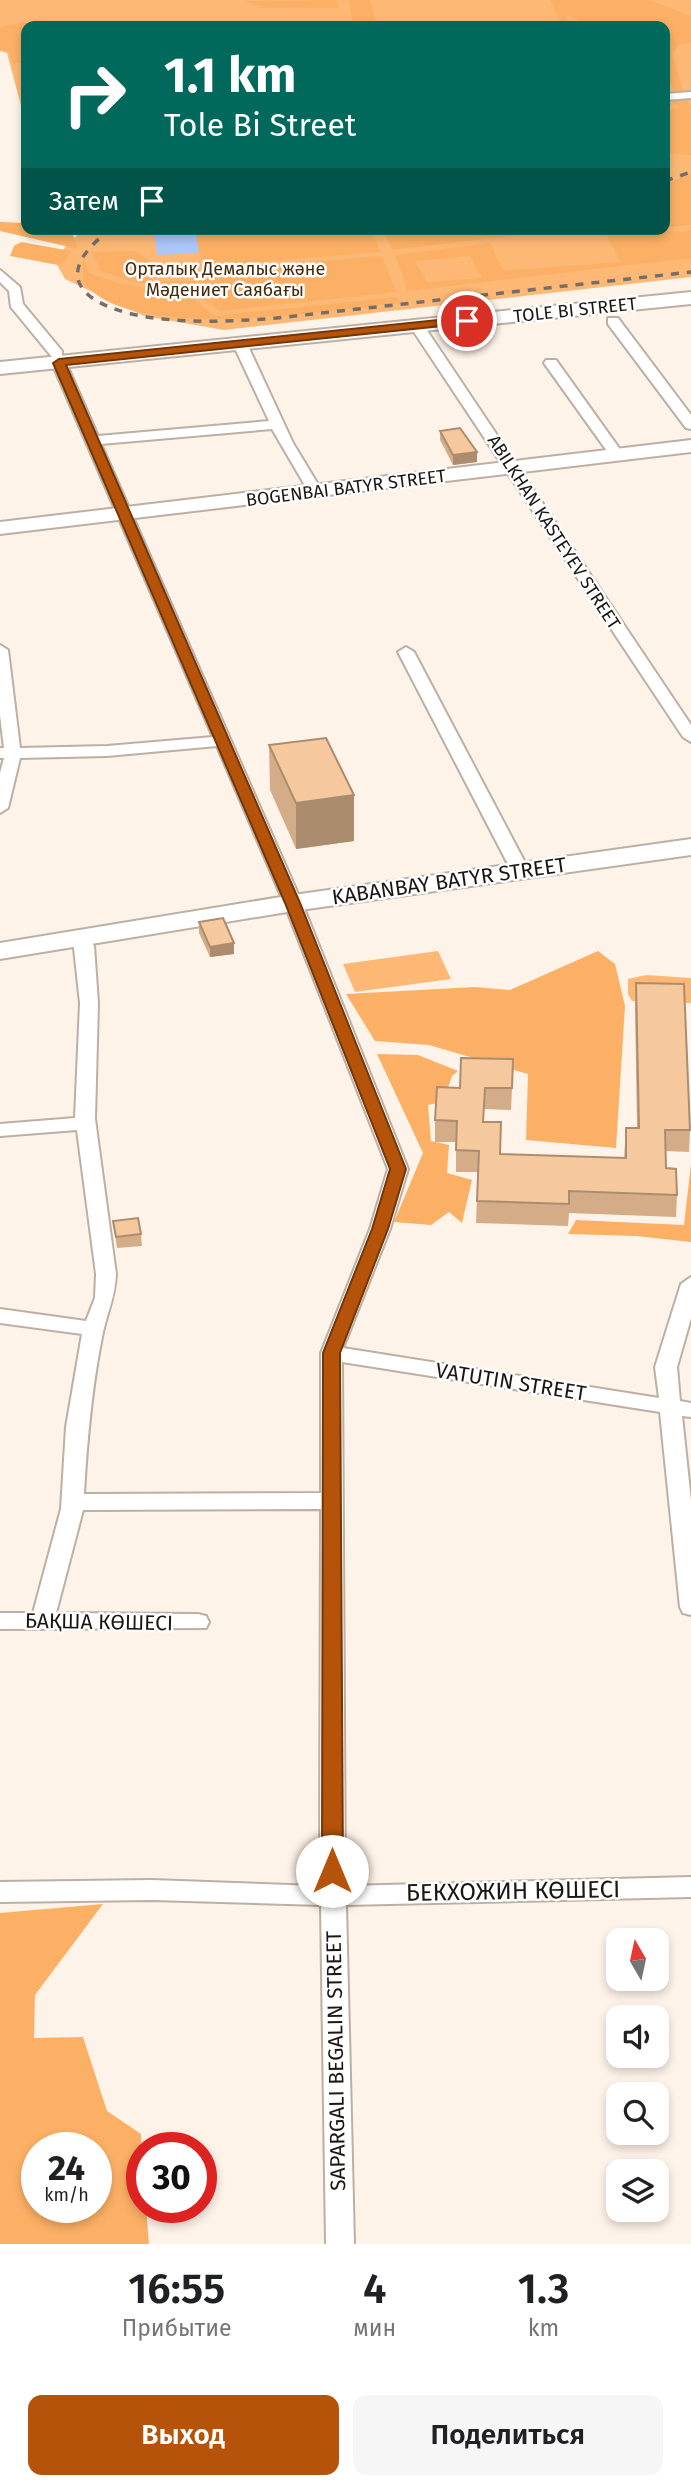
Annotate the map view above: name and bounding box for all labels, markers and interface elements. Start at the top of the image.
text: 1.1 km [164,46,296,105]
icon: right [49,49,140,140]
text: Tole Bi Street [164,106,356,144]
icon: arrive [133,182,171,220]
text: Затем [49,186,119,217]
park label: Орталық Демалыс және Мәдениет Саябағы [125,258,325,301]
pin [437,291,497,351]
street label: TOLE BI STREET [512,293,638,327]
icon: arrive [448,302,486,340]
street label: ABILKHAN KASTEYEV STREET [483,431,626,634]
street label: BOGENBAI BATYR STREET [245,465,448,511]
street label: KABANBAY BATYR STREET [330,852,568,910]
street label: VATUTIN STREET [434,1357,588,1407]
street label: БАҚША КӨШЕСІ [25,1608,173,1636]
position arrow [295,1834,369,1908]
street label: БЕКХОЖИН КӨШЕСІ [406,1875,620,1907]
north arrow [606,1928,668,1992]
map controls [606,1928,669,2222]
street label: SAPARGALI BEGALIN STREET [321,1931,351,2191]
button: sound [606,2005,669,2068]
button: search [606,2082,669,2145]
speed limit sign: 30 [126,2132,217,2223]
text: 24 [48,2147,85,2189]
button: layers [606,2159,669,2222]
text: km/h [44,2184,89,2206]
text: 16:55 [128,2264,225,2314]
text: 4 [363,2264,386,2314]
text: 1.3 [518,2264,569,2314]
text: Прибытие [122,2314,232,2342]
text: мин [353,2314,396,2342]
text: km [528,2314,559,2342]
button: Выход [28,2395,339,2475]
button: Поделиться [353,2395,663,2475]

